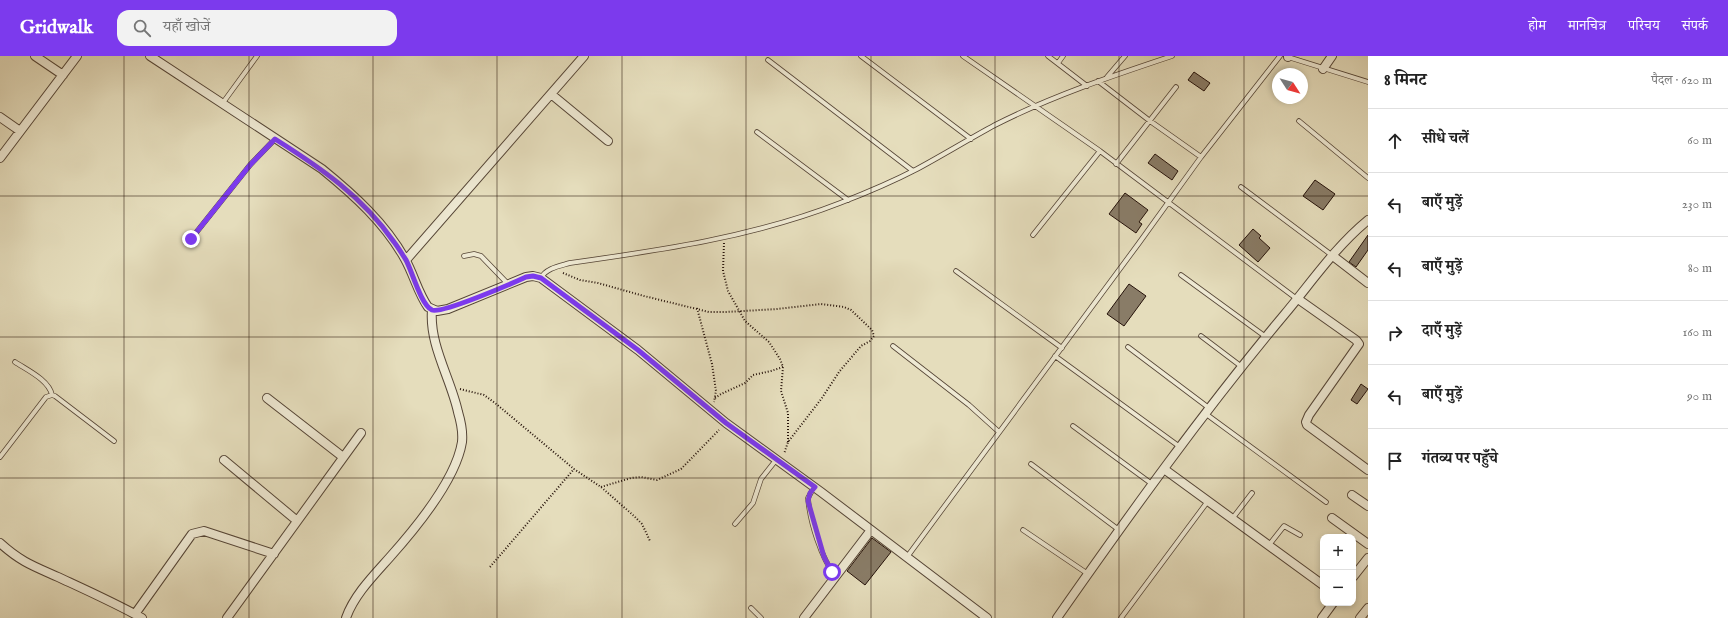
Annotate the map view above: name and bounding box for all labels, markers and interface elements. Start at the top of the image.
search box [117,10,397,46]
text: Gridwalk [20,16,93,40]
icon: search [131,17,153,39]
text: यहाँ खोजें [163,17,210,36]
text: होम [1528,17,1546,35]
text: मानचित्र [1568,17,1606,35]
text: परिचय [1628,17,1660,35]
text: संपर्क [1682,17,1708,35]
north arrow [1272,68,1308,104]
text: 8 मिनट [1384,70,1427,91]
text: पैदल · 620 m [1651,72,1712,89]
text: सीधे चलें [1422,129,1469,148]
icon: ahead [1384,130,1406,152]
text: 60 m [1687,132,1712,149]
text: बाएँ मुड़ें [1422,193,1462,212]
icon: left [1384,194,1406,216]
text: 230 m [1682,196,1712,213]
route end [182,230,200,248]
text: बाएँ मुड़ें [1422,257,1462,276]
icon: left [1384,258,1406,280]
text: 80 m [1688,260,1712,277]
text: दाएँ मुड़ें [1422,321,1462,340]
icon: right [1384,322,1406,344]
text: 160 m [1682,324,1712,341]
text: बाएँ मुड़ें [1422,385,1462,404]
icon: left [1384,386,1406,408]
text: 90 m [1687,388,1712,405]
text: गंतव्य पर पहुँचे [1422,449,1498,468]
icon: arrive [1384,450,1406,472]
map controls [1320,534,1356,606]
button: + [1320,534,1356,570]
route start [823,563,841,581]
button: − [1320,570,1356,606]

